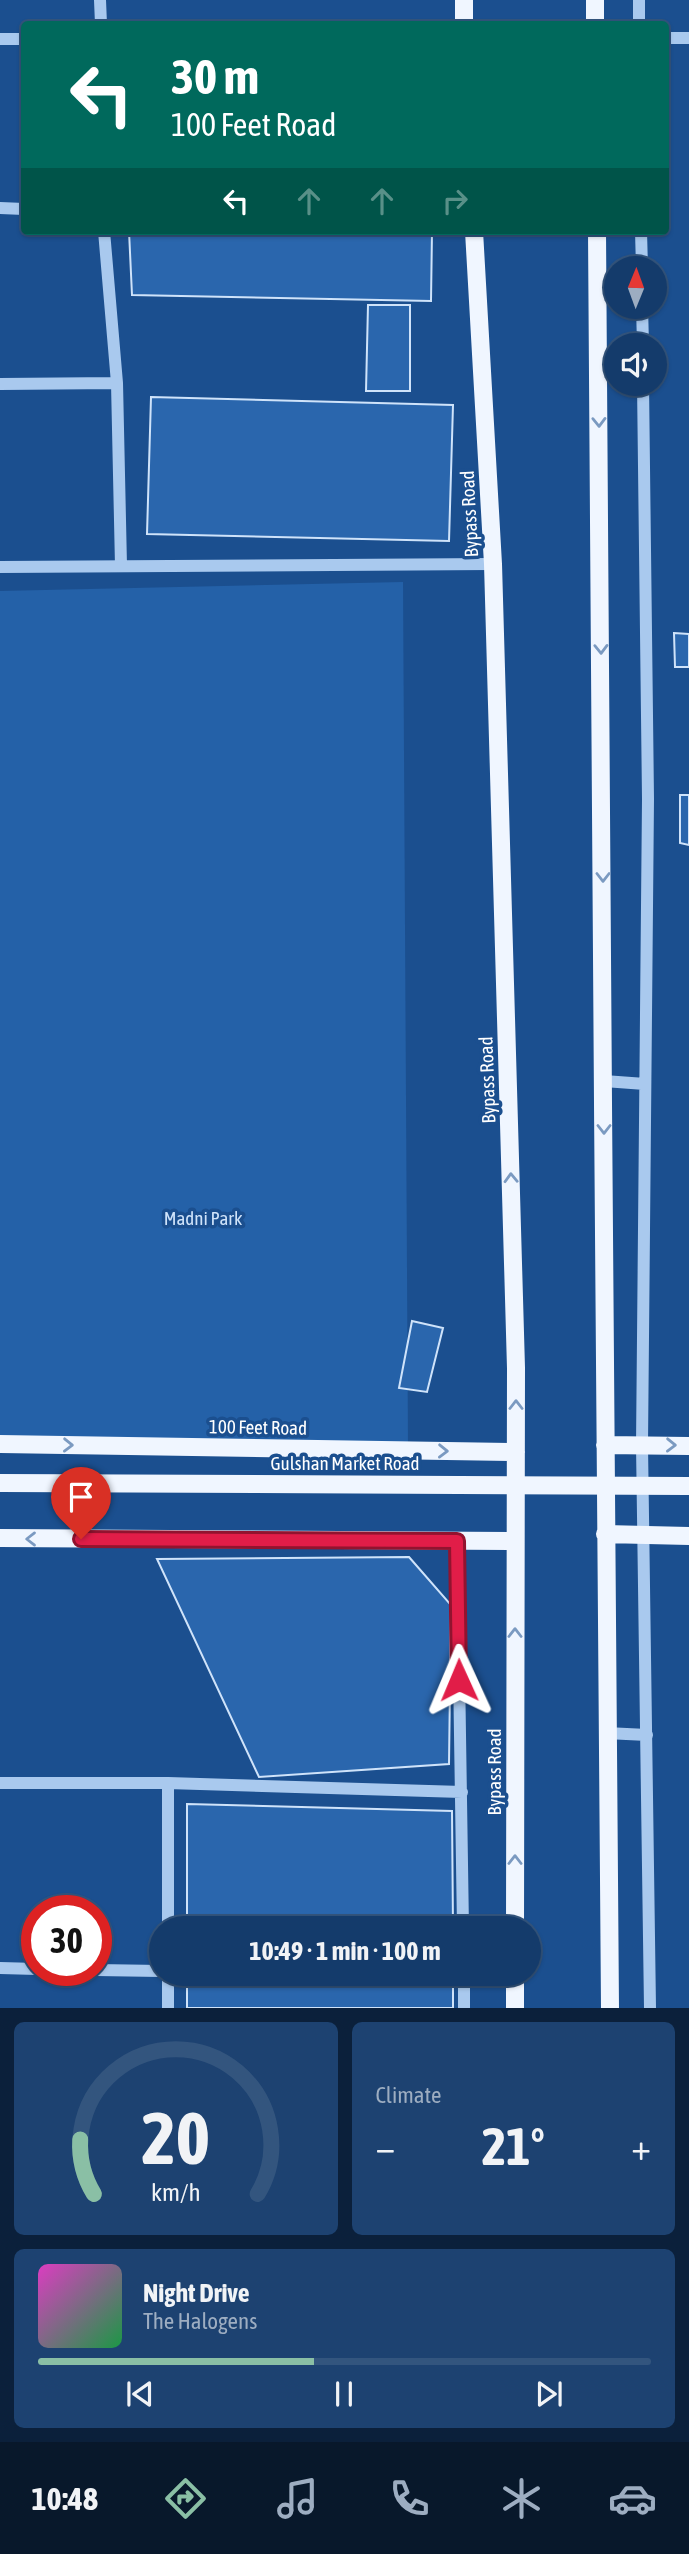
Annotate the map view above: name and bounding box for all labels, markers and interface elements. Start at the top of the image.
text: 30 m [171,48,259,104]
icon: left [56,49,147,140]
text: 100 Feet Road [171,106,336,143]
icon: left [217,182,255,220]
icon: ahead [290,182,328,220]
icon: ahead [363,182,401,220]
icon: right [436,182,474,220]
north arrow [604,256,667,318]
map controls [604,256,667,396]
button: sound [604,333,667,396]
one-way arrow [591,417,607,427]
street label: Bypass Road [456,470,482,558]
one-way arrow [594,644,609,655]
one-way arrow [595,872,611,882]
street label: Bypass Road [474,1036,500,1124]
one-way arrow [596,1124,612,1134]
one-way arrow [503,1172,518,1183]
park label: Madni Park [164,1207,243,1229]
one-way arrow [508,1400,524,1410]
street label: 100 Feet Road [209,1415,307,1439]
one-way arrow [63,1437,74,1453]
one-way arrow [666,1438,677,1453]
one-way arrow [437,1443,448,1458]
street label: Gulshan Market Road [271,1452,419,1474]
pin [51,1467,111,1539]
icon: arrive [62,1478,100,1516]
one-way arrow [25,1531,36,1546]
one-way arrow [507,1627,523,1638]
position arrow [422,1643,496,1717]
street label: Bypass Road [483,1729,505,1815]
one-way arrow [507,1855,523,1865]
speed limit sign: 30 [21,1895,112,1986]
text: 10:49 · 1 min · 100 m [249,1936,441,1966]
text: Climate [376,2082,441,2108]
text: 20 [142,2097,210,2180]
text: 21° [482,2116,545,2176]
text: − [376,2125,395,2168]
text: + [631,2125,651,2168]
text: km/h [151,2178,201,2206]
text: Night Drive [143,2278,250,2308]
text: The Halogens [143,2308,257,2334]
icon: previous [121,2375,159,2413]
icon: pause [325,2375,363,2413]
icon: next [530,2375,568,2413]
icon: directions [161,2474,210,2523]
icon: music [273,2474,322,2523]
icon: phone [385,2474,434,2523]
icon: climate [497,2474,546,2523]
icon: car [608,2474,657,2523]
text: 10:48 [31,2480,98,2517]

